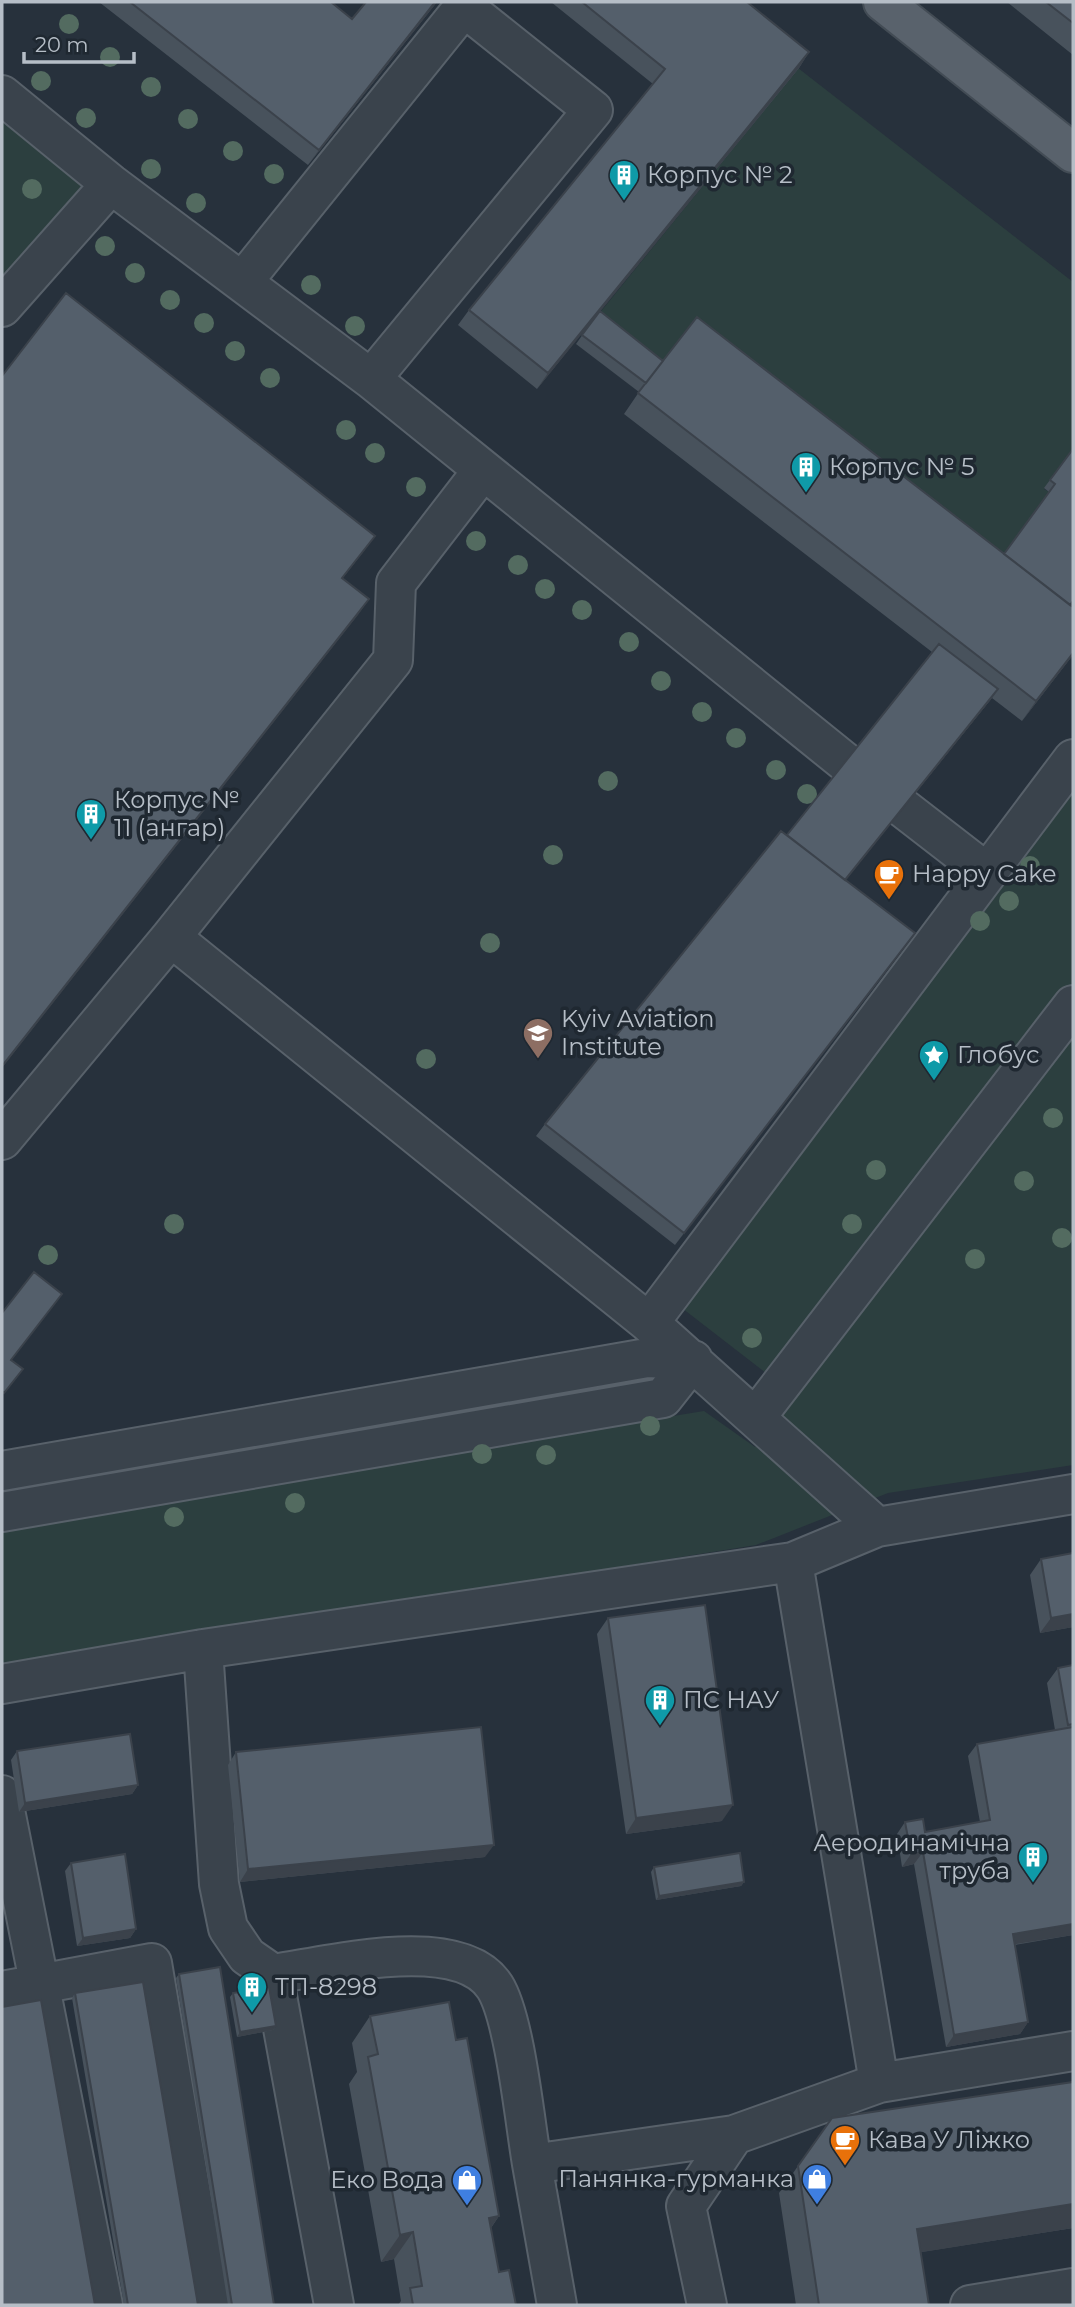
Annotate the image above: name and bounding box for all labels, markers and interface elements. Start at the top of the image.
scale bar [24,21,135,65]
text: 20 m [35,32,89,57]
building icon: Корпус № 2 [607,158,641,202]
place label: Корпус № 2 [647,160,793,189]
building icon: Корпус № 5 [789,450,823,494]
place label: Корпус № 5 [829,452,975,481]
place label: Корпус № 11 (ангар) [114,785,240,842]
building icon: Корпус № 11 (ангар) [74,797,108,841]
cafe icon: Happy Cake [872,857,906,901]
place label: Happy Cake [912,859,1057,888]
place label: Kyiv Aviation Institute [561,1004,715,1061]
school or university icon: Kyiv Aviation Institute [521,1016,555,1060]
place icon: Глобус [917,1038,951,1082]
place label: Глобус [957,1040,1039,1069]
building icon: ПС НАУ [643,1683,677,1727]
place label: ПС НАУ [683,1685,780,1714]
place label: Аеродинамічна труба [813,1828,1010,1885]
building icon: Аеродинамічна труба [1016,1840,1050,1884]
building icon: ТП-8298 [235,1970,269,2014]
place label: ТП-8298 [275,1972,377,2001]
cafe icon: Кава У Ліжко [828,2123,862,2167]
place label: Кава У Ліжко [868,2125,1030,2154]
shop icon: Панянка-гурманка [800,2162,834,2206]
shop icon: Еко Вода [450,2163,484,2207]
place label: Панянка-гурманка [558,2164,794,2193]
place label: Еко Вода [330,2165,444,2194]

